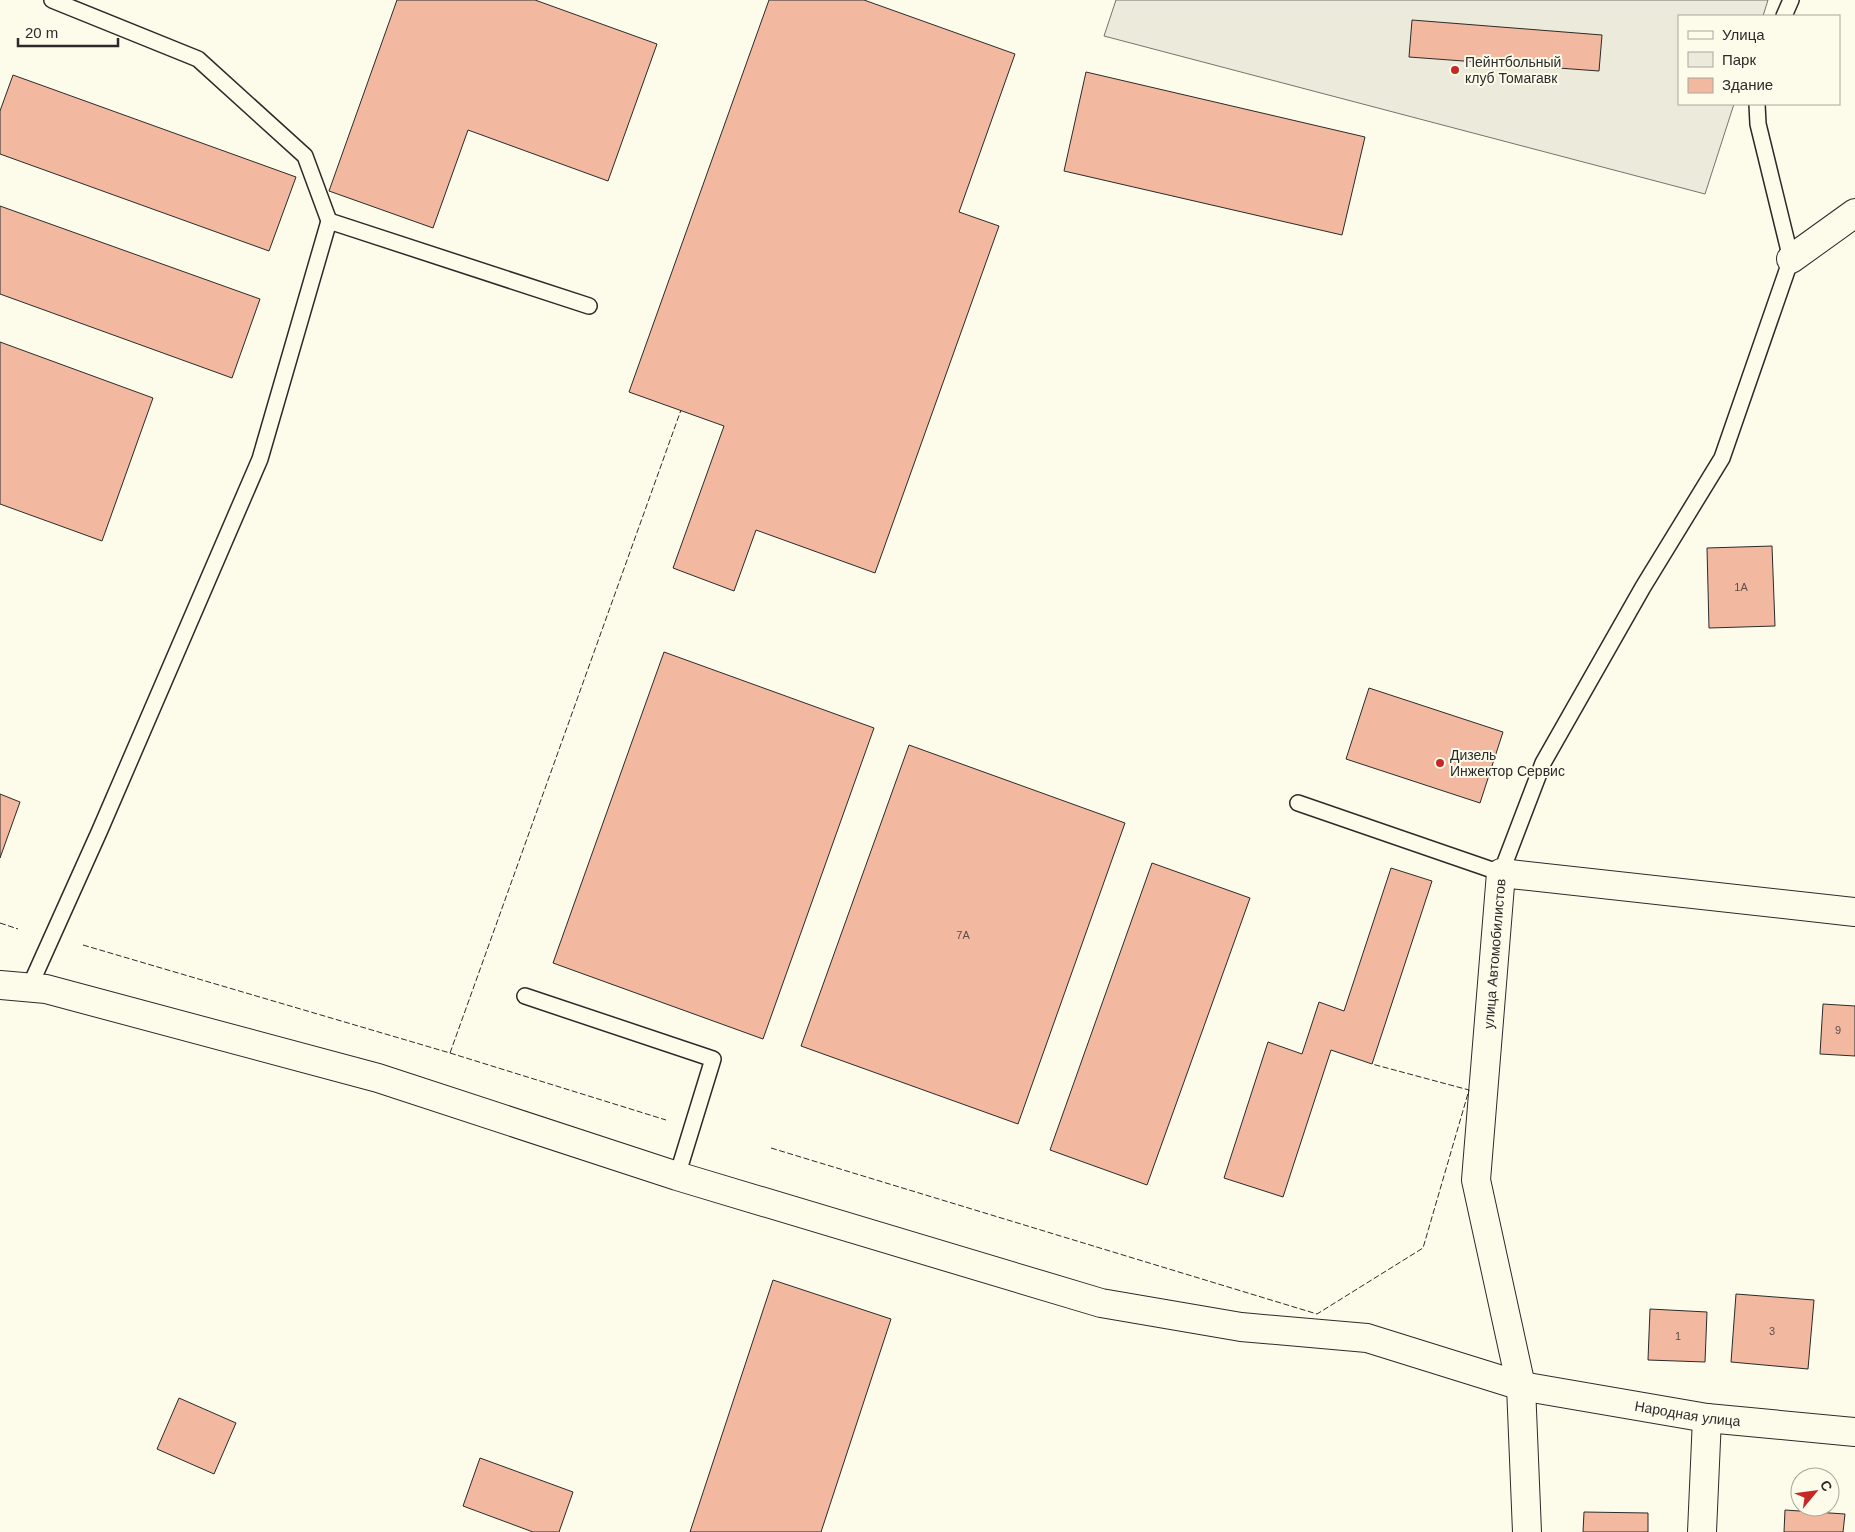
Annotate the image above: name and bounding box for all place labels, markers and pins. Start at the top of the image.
place label: Пейнтбольный клуб Томагавк [1465,54,1561,86]
marker: Пейнтбольный клуб Томагавк [1449,64,1461,76]
place label: Дизель Инжектор Сервис [1450,747,1565,779]
marker: Дизель Инжектор Сервис [1434,757,1446,769]

